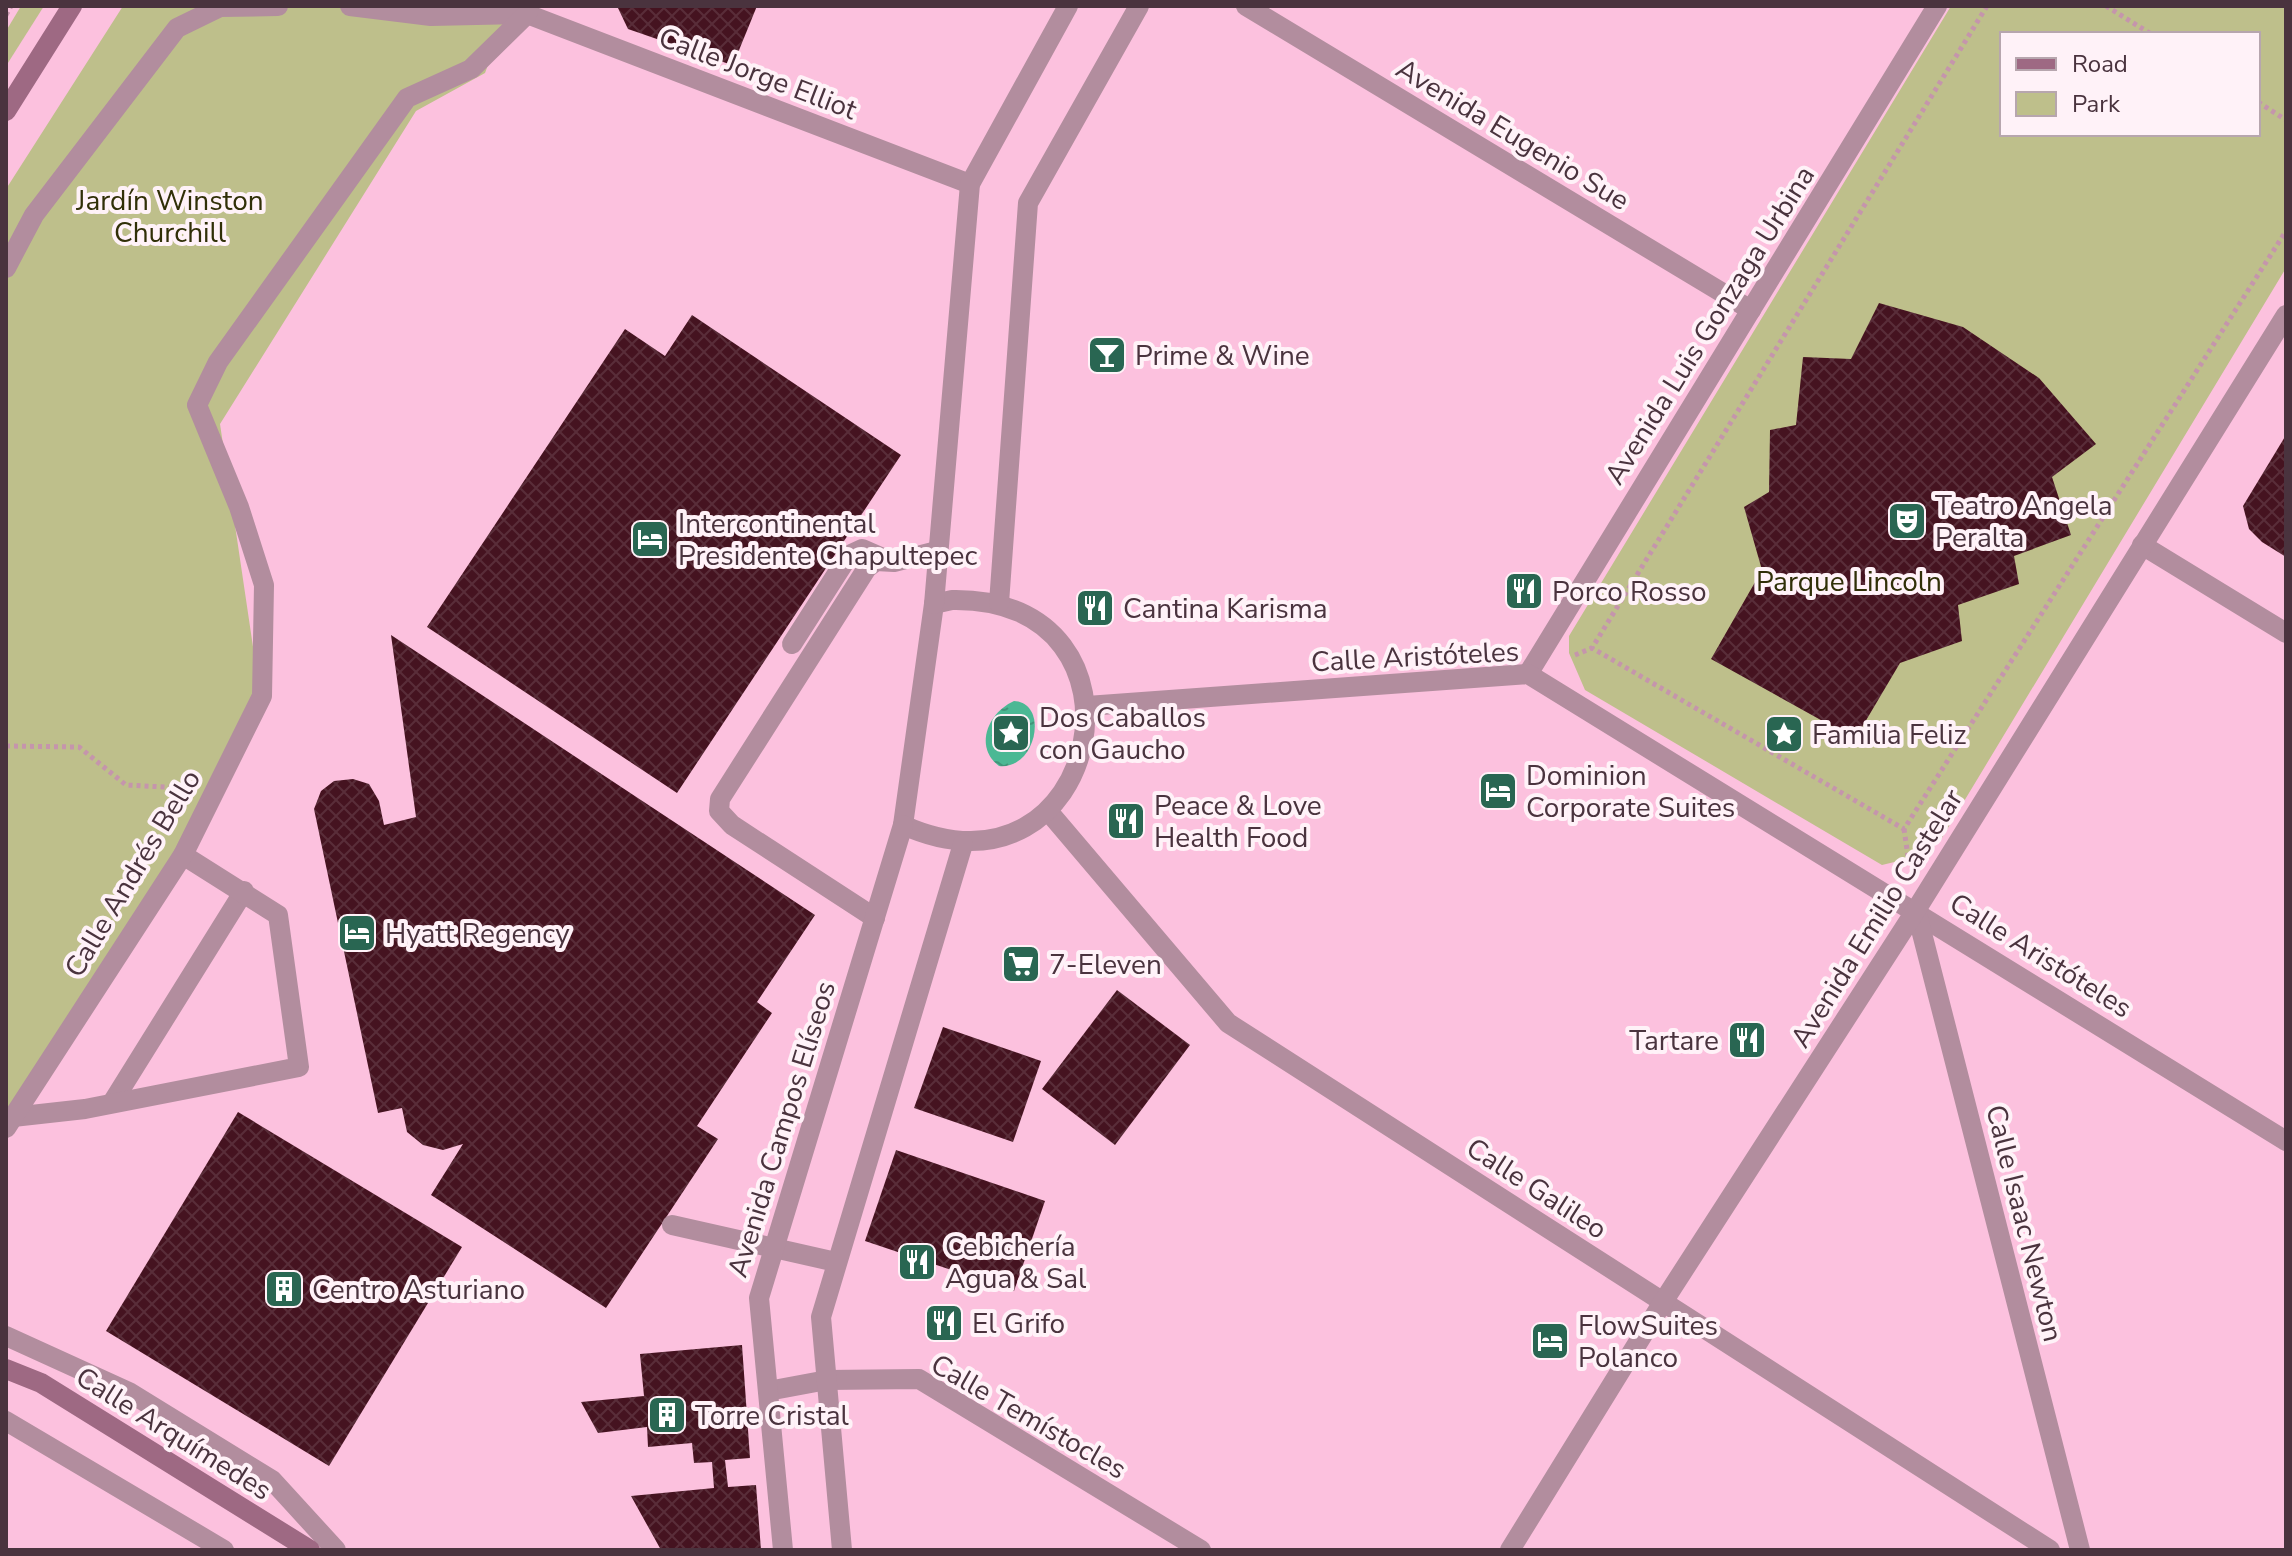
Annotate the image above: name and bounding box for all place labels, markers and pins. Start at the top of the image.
bar icon: Prime & Wine [1086,334,1128,376]
place label: Prime & Wine [1135,337,1310,375]
place label: Teatro Angela Peralta [1935,487,2113,557]
theatre icon: Teatro Angela Peralta [1886,500,1928,542]
place label: Intercontinental Presidente Chapultepec [678,505,977,575]
hotel icon: Intercontinental Presidente Chapultepec [629,518,671,560]
restaurant icon: Porco Rosso [1503,570,1545,612]
place label: Porco Rosso [1552,573,1706,611]
restaurant icon: Cantina Karisma [1074,587,1116,629]
place label: Cantina Karisma [1123,590,1328,628]
place label: Dos Caballos con Gaucho [1039,699,1206,769]
place icon: Dos Caballos con Gaucho [990,712,1032,754]
place icon: Familia Feliz [1763,713,1805,755]
place label: Familia Feliz [1812,716,1966,754]
place label: Dominion Corporate Suites [1526,757,1735,827]
hotel icon: Dominion Corporate Suites [1477,770,1519,812]
place label: Peace & Love Health Food [1154,787,1322,857]
restaurant icon: Peace & Love Health Food [1105,800,1147,842]
hotel icon: Hyatt Regency [336,912,378,954]
place label: Hyatt Regency [385,915,570,953]
supermarket icon: 7-Eleven [1000,943,1042,985]
place label: 7-Eleven [1049,946,1162,984]
restaurant icon: Tartare [1726,1019,1768,1061]
place label: Tartare [1629,1022,1719,1060]
place label: Cebichería Agua & Sal [945,1228,1087,1298]
restaurant icon: Cebichería Agua & Sal [896,1241,938,1283]
building icon: Centro Asturiano [263,1268,305,1310]
place label: Centro Asturiano [312,1271,525,1309]
restaurant icon: El Grifo [923,1302,965,1344]
place label: El Grifo [972,1305,1065,1343]
place label: FlowSuites Polanco [1578,1307,1718,1377]
hotel icon: FlowSuites Polanco [1529,1320,1571,1362]
building icon: Torre Cristal [646,1394,688,1436]
place label: Torre Cristal [695,1397,850,1435]

